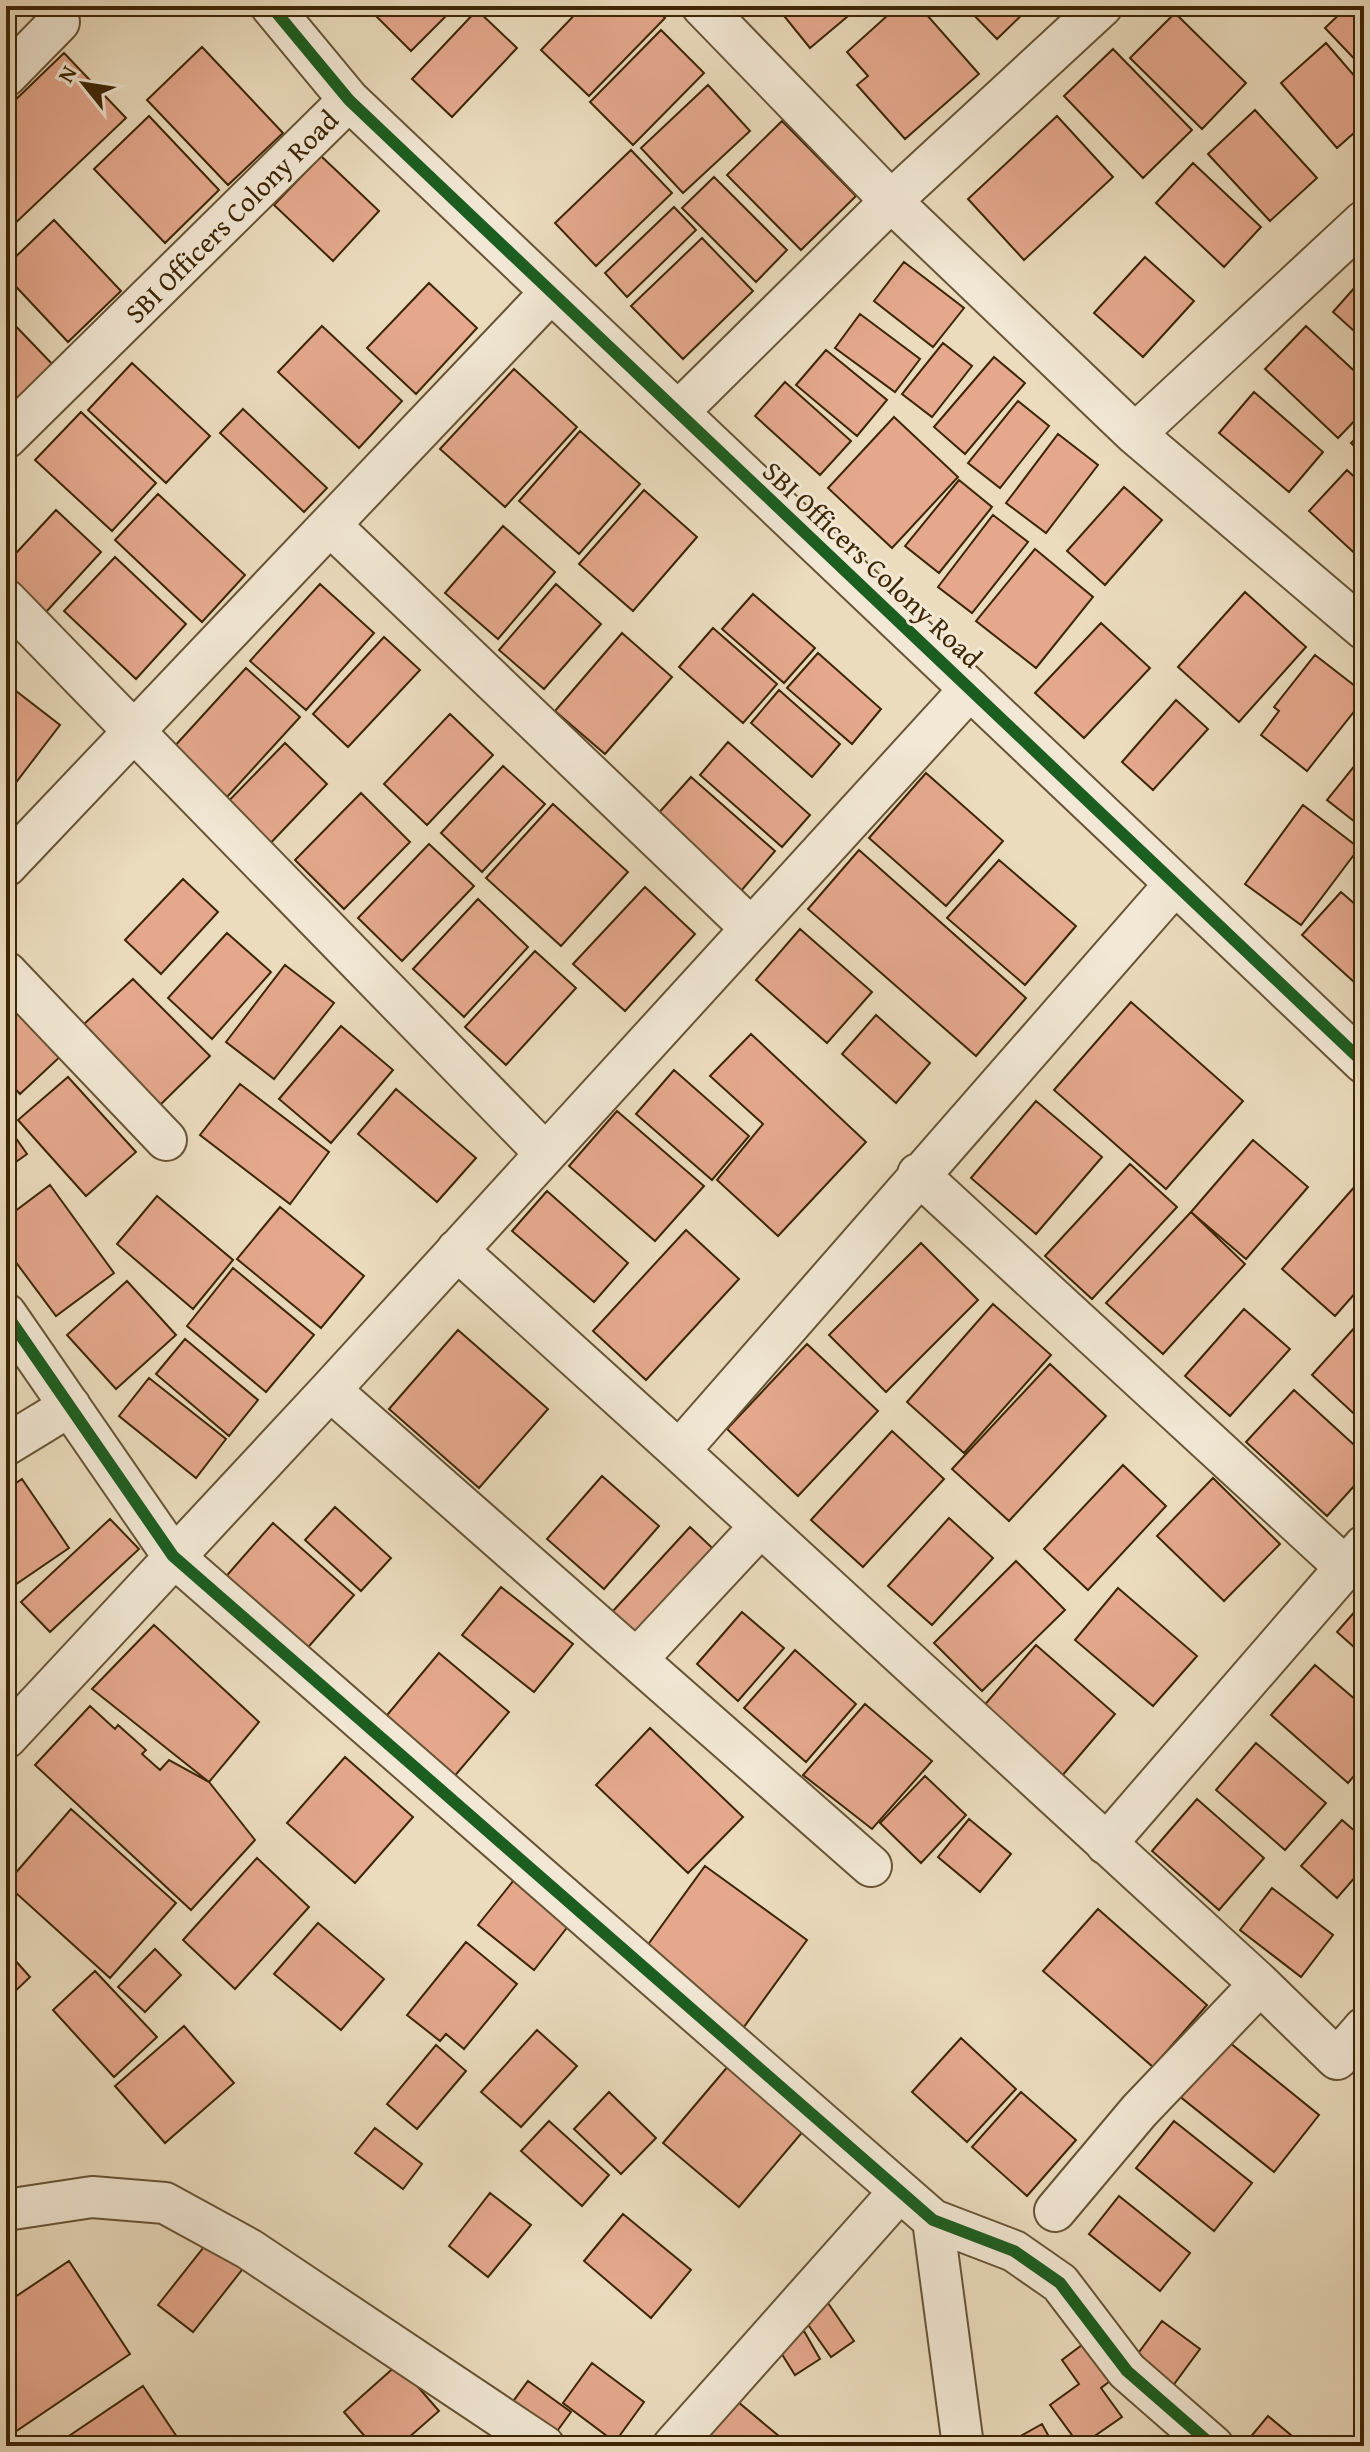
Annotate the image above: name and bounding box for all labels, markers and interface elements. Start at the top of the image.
north arrow [44,44,124,124]
text: N [49,59,84,88]
street label: SBI Officers Colony Road [115,100,347,332]
street label: SBI Officers Colony Road [754,451,992,677]

